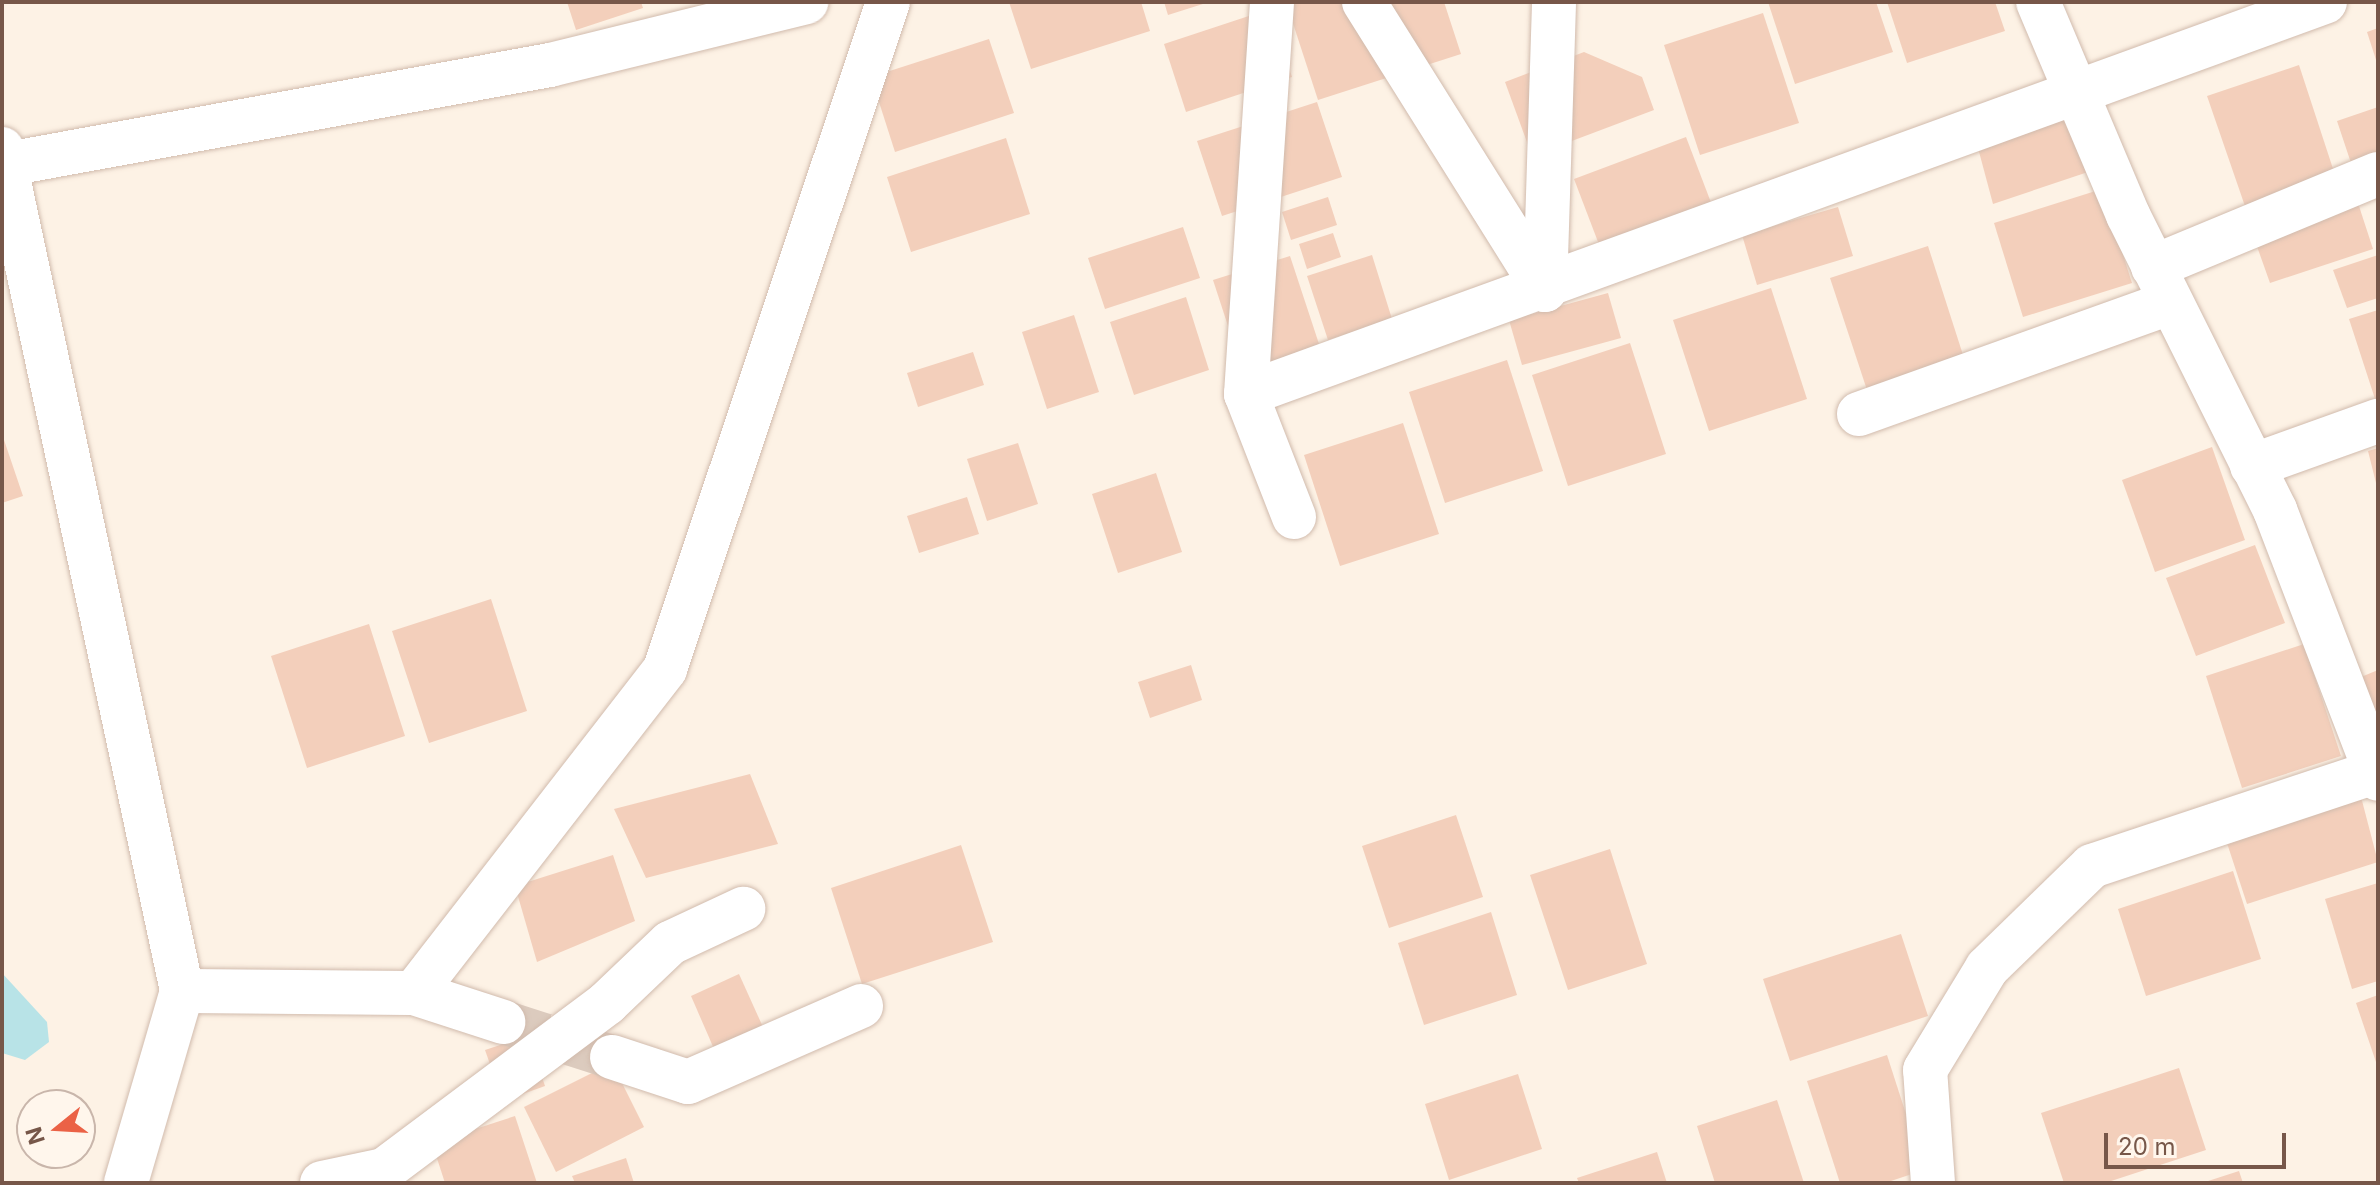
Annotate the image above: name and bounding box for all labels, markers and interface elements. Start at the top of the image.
north arrow [16,1089,96,1169]
scale bar [2108,1117,2290,1167]
text: N [20,1124,50,1148]
text: 20 m [2118,1132,2176,1161]

